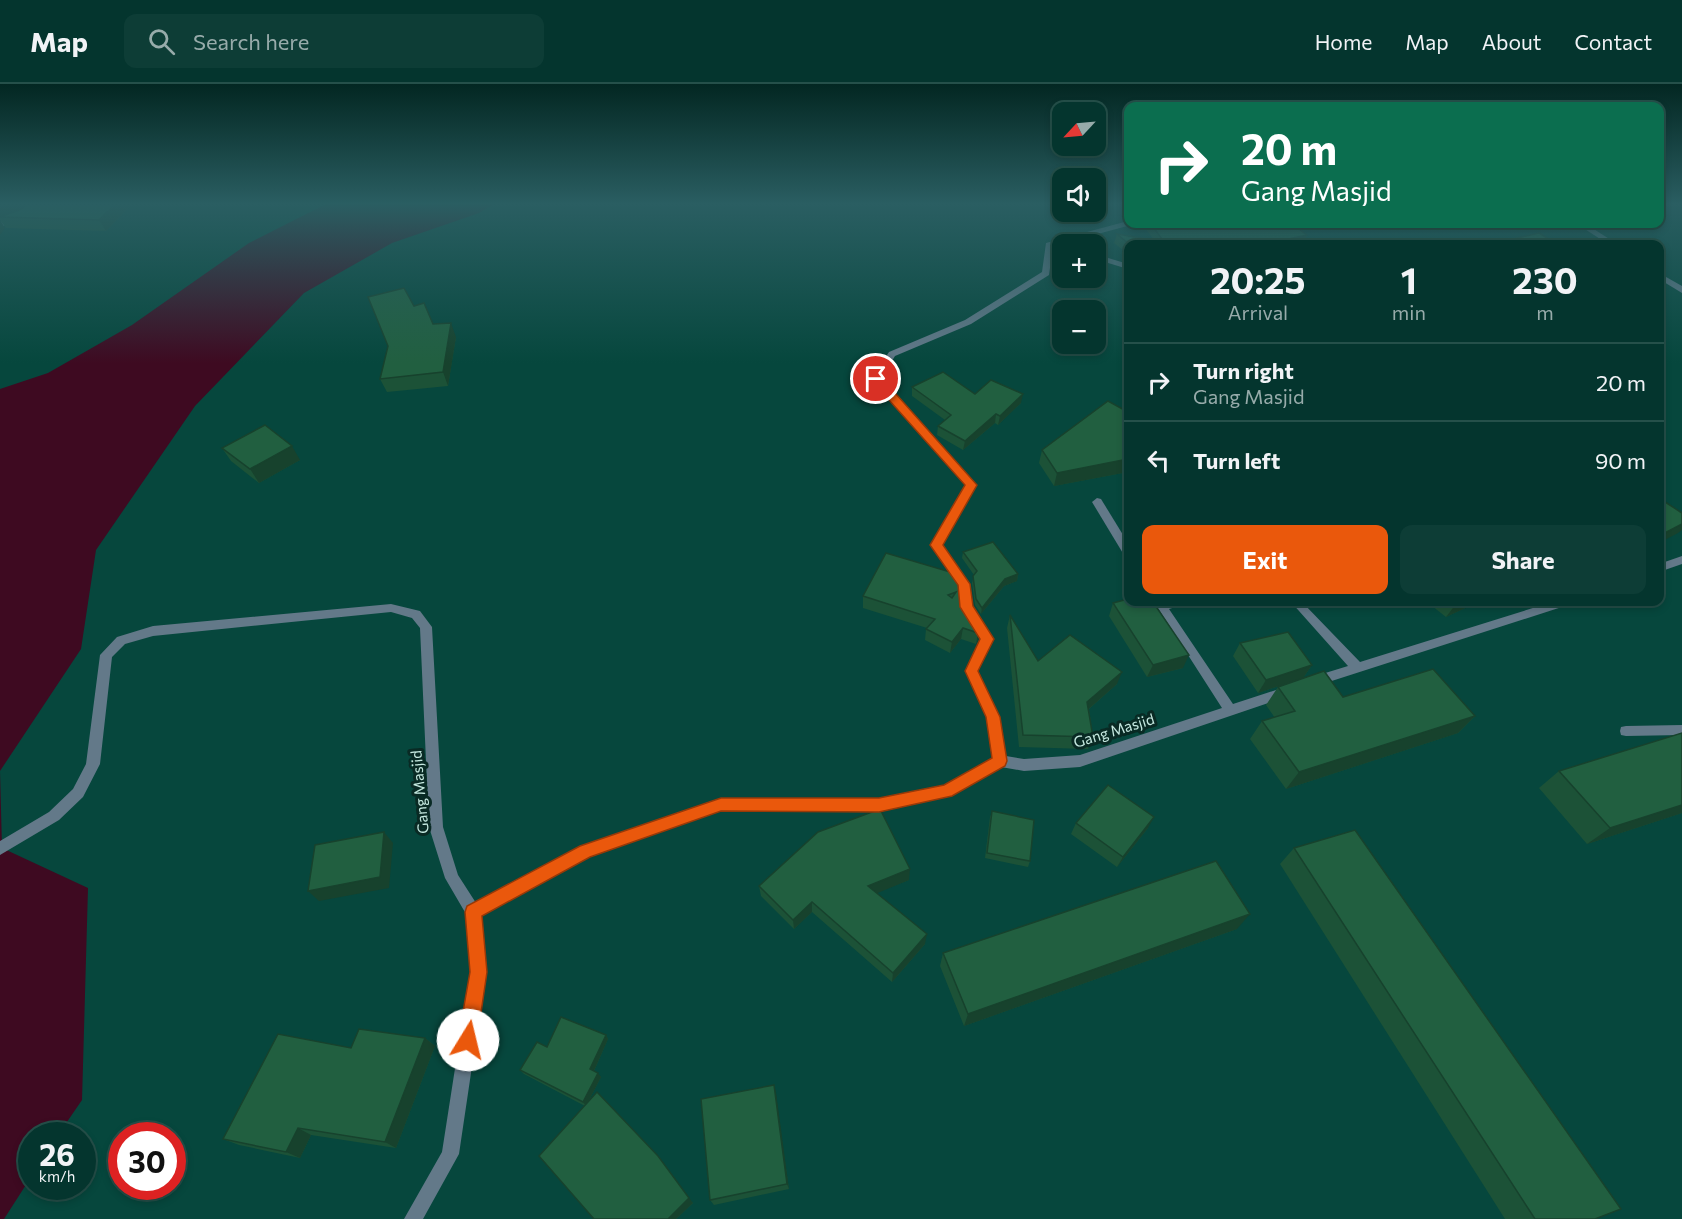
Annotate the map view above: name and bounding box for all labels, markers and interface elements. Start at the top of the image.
search box [124,14,544,68]
text: Map [30,24,88,58]
icon: search [145,25,178,58]
text: Search here [193,28,309,55]
text: Home [1315,29,1372,54]
text: Map [1405,29,1449,54]
text: About [1482,29,1541,54]
text: Contact [1574,29,1652,54]
north arrow [1052,102,1106,156]
map controls [1052,102,1106,354]
text: 20 m [1241,122,1337,174]
icon: right [1142,126,1220,204]
button: sound [1052,168,1106,222]
text: Gang Masjid [1241,174,1392,207]
button: + [1052,234,1106,288]
text: 20:25 [1210,257,1306,301]
text: 1 [1401,257,1417,301]
text: 230 [1512,257,1578,301]
button: − [1052,300,1106,354]
text: Arrival [1228,300,1288,324]
text: min [1392,300,1426,324]
text: m [1536,300,1554,324]
pin [850,353,901,404]
text: Turn right [1193,357,1294,384]
icon: arrive [859,362,892,395]
icon: right [1142,366,1175,399]
text: 20 m [1596,369,1646,396]
text: Gang Masjid [1193,384,1305,408]
icon: left [1142,444,1175,477]
text: Turn left [1193,447,1280,474]
text: 90 m [1595,447,1646,474]
button: Exit [1142,525,1388,594]
button: Share [1400,525,1646,594]
street label: Gang Masjid [1071,709,1156,751]
street label: Gang Masjid [406,750,432,835]
position arrow [436,1008,500,1072]
speed limit sign: 30 [108,1122,186,1200]
text: 26 [39,1135,75,1172]
text: km/h [39,1167,75,1185]

